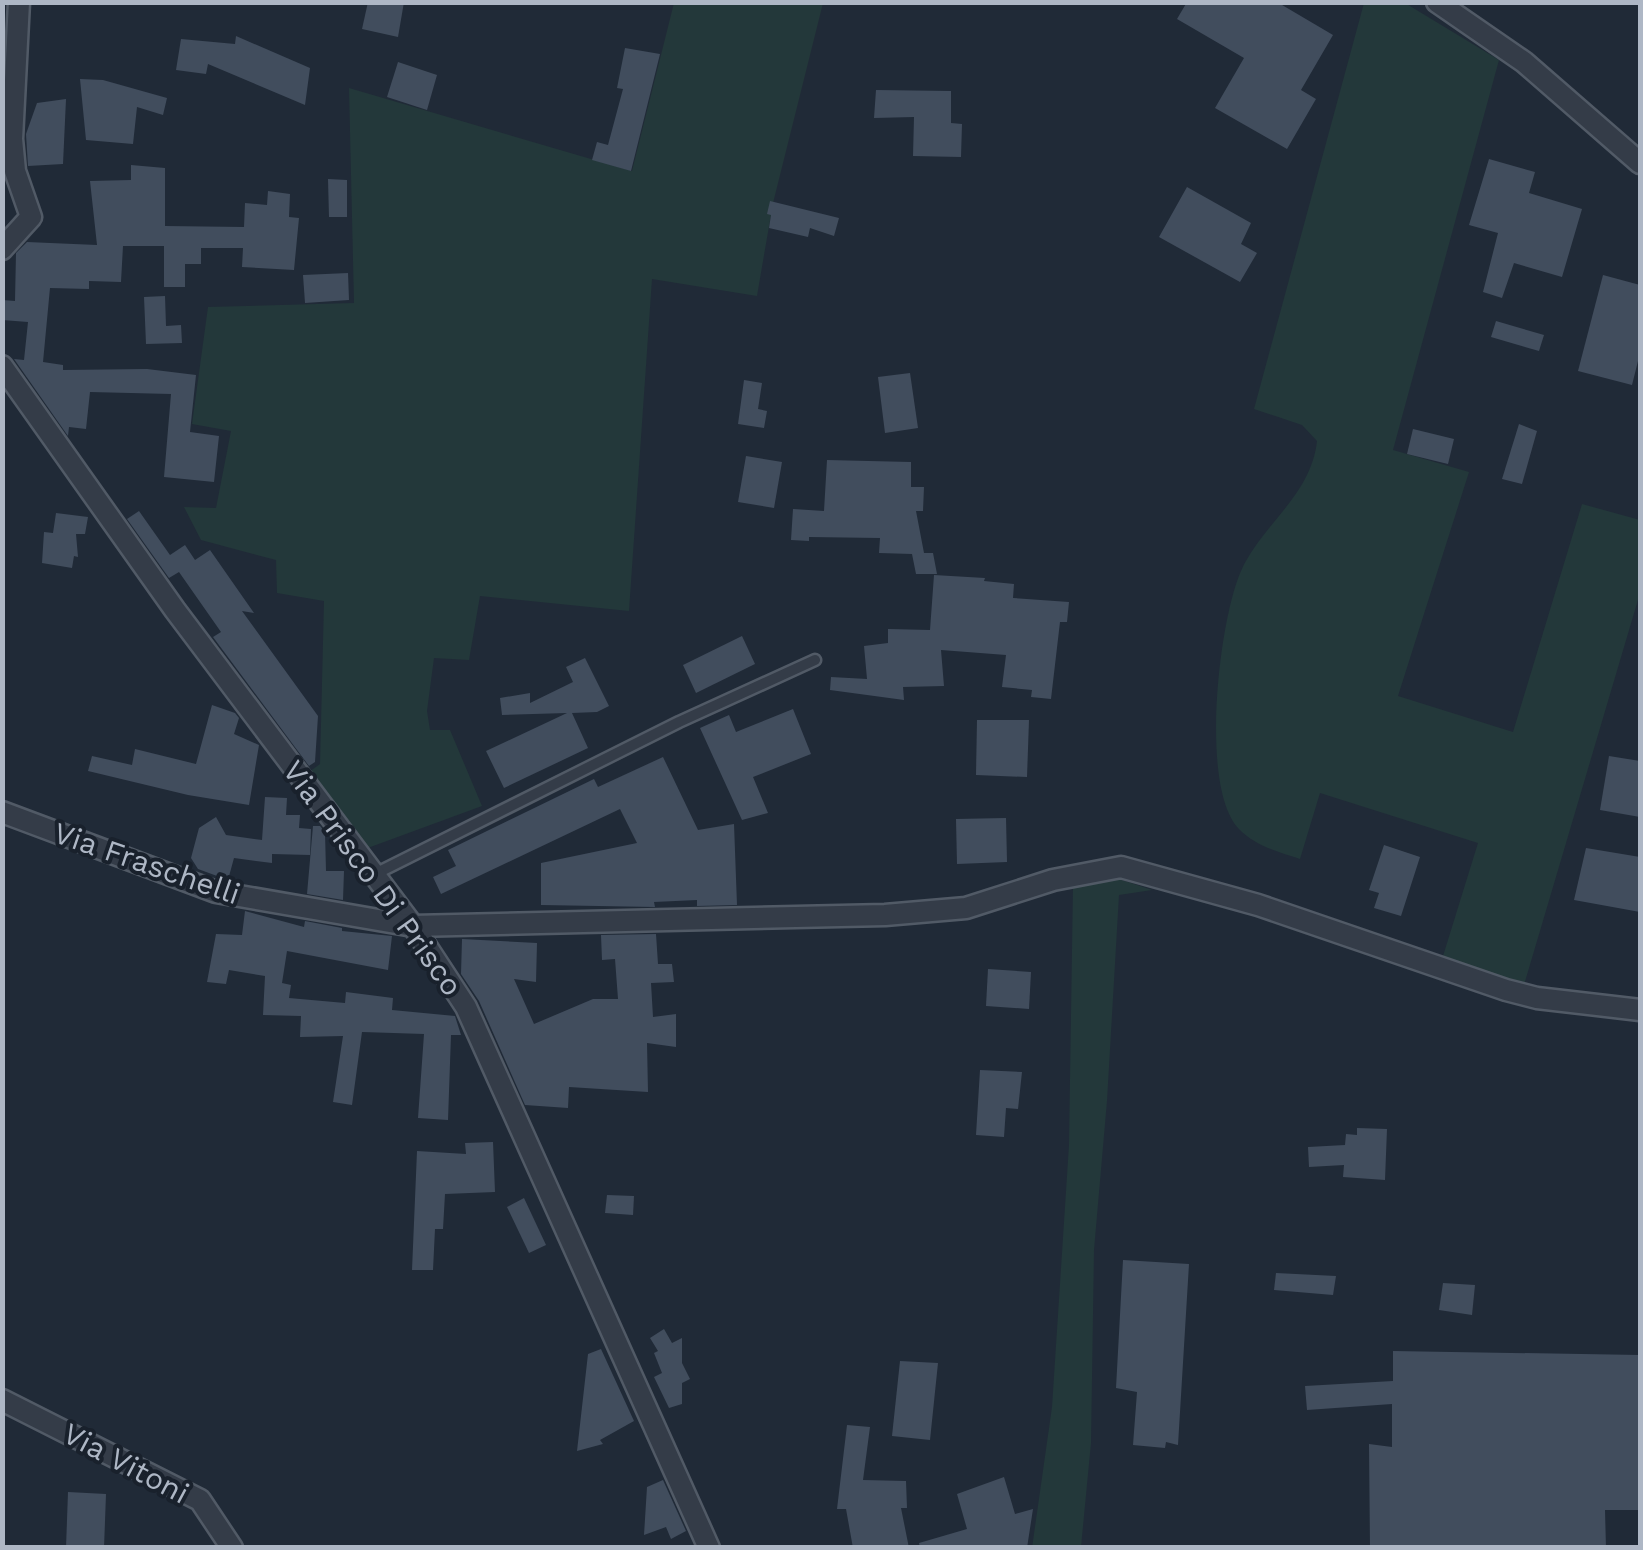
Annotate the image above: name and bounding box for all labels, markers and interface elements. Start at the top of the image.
street label: Via Prisco Di Prisco [276,754,470,1002]
street label: Via Fraschelli [49,815,245,911]
street label: Via Vitoni [57,1415,195,1511]

